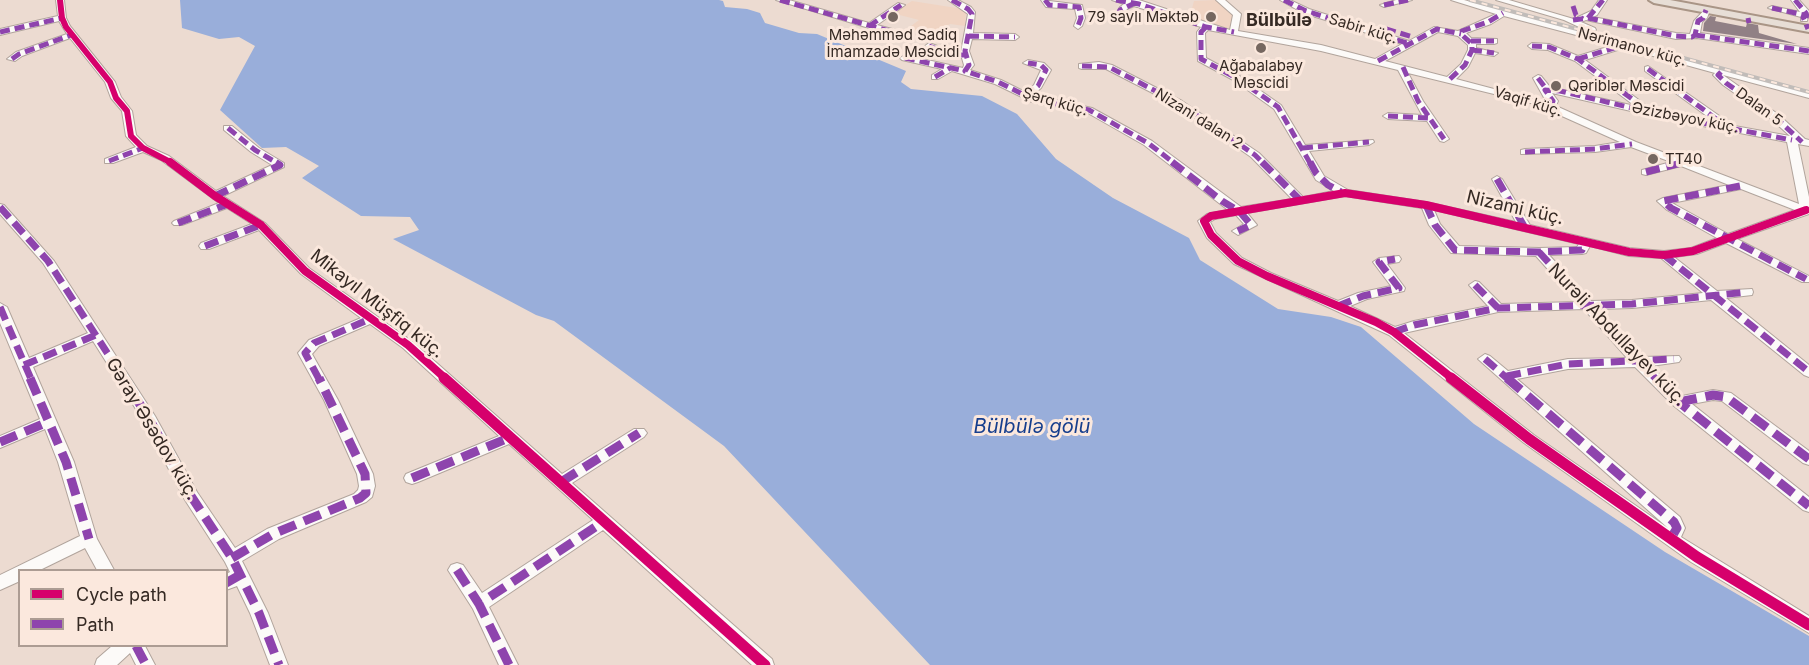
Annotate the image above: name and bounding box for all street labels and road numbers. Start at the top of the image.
street label: Sabir küç. [1327,10,1399,48]
street label: Nərimanov küç. [1576,24,1688,70]
street label: Vaqif küç. [1492,83,1564,121]
street label: Şərq küç. [1020,84,1090,120]
street label: Dalan 5 [1732,84,1786,130]
street label: Nizani dalan 2 [1152,85,1246,153]
street label: Əzizbəyov küç. [1630,99,1740,137]
street label: Nizami küç. [1464,186,1566,230]
street label: Mikayıl Müşfiq küç. [306,245,448,363]
street label: Nurəli Abdullayev küç. [1543,259,1691,411]
street label: Gəray Əsədov küç. [101,354,203,504]

